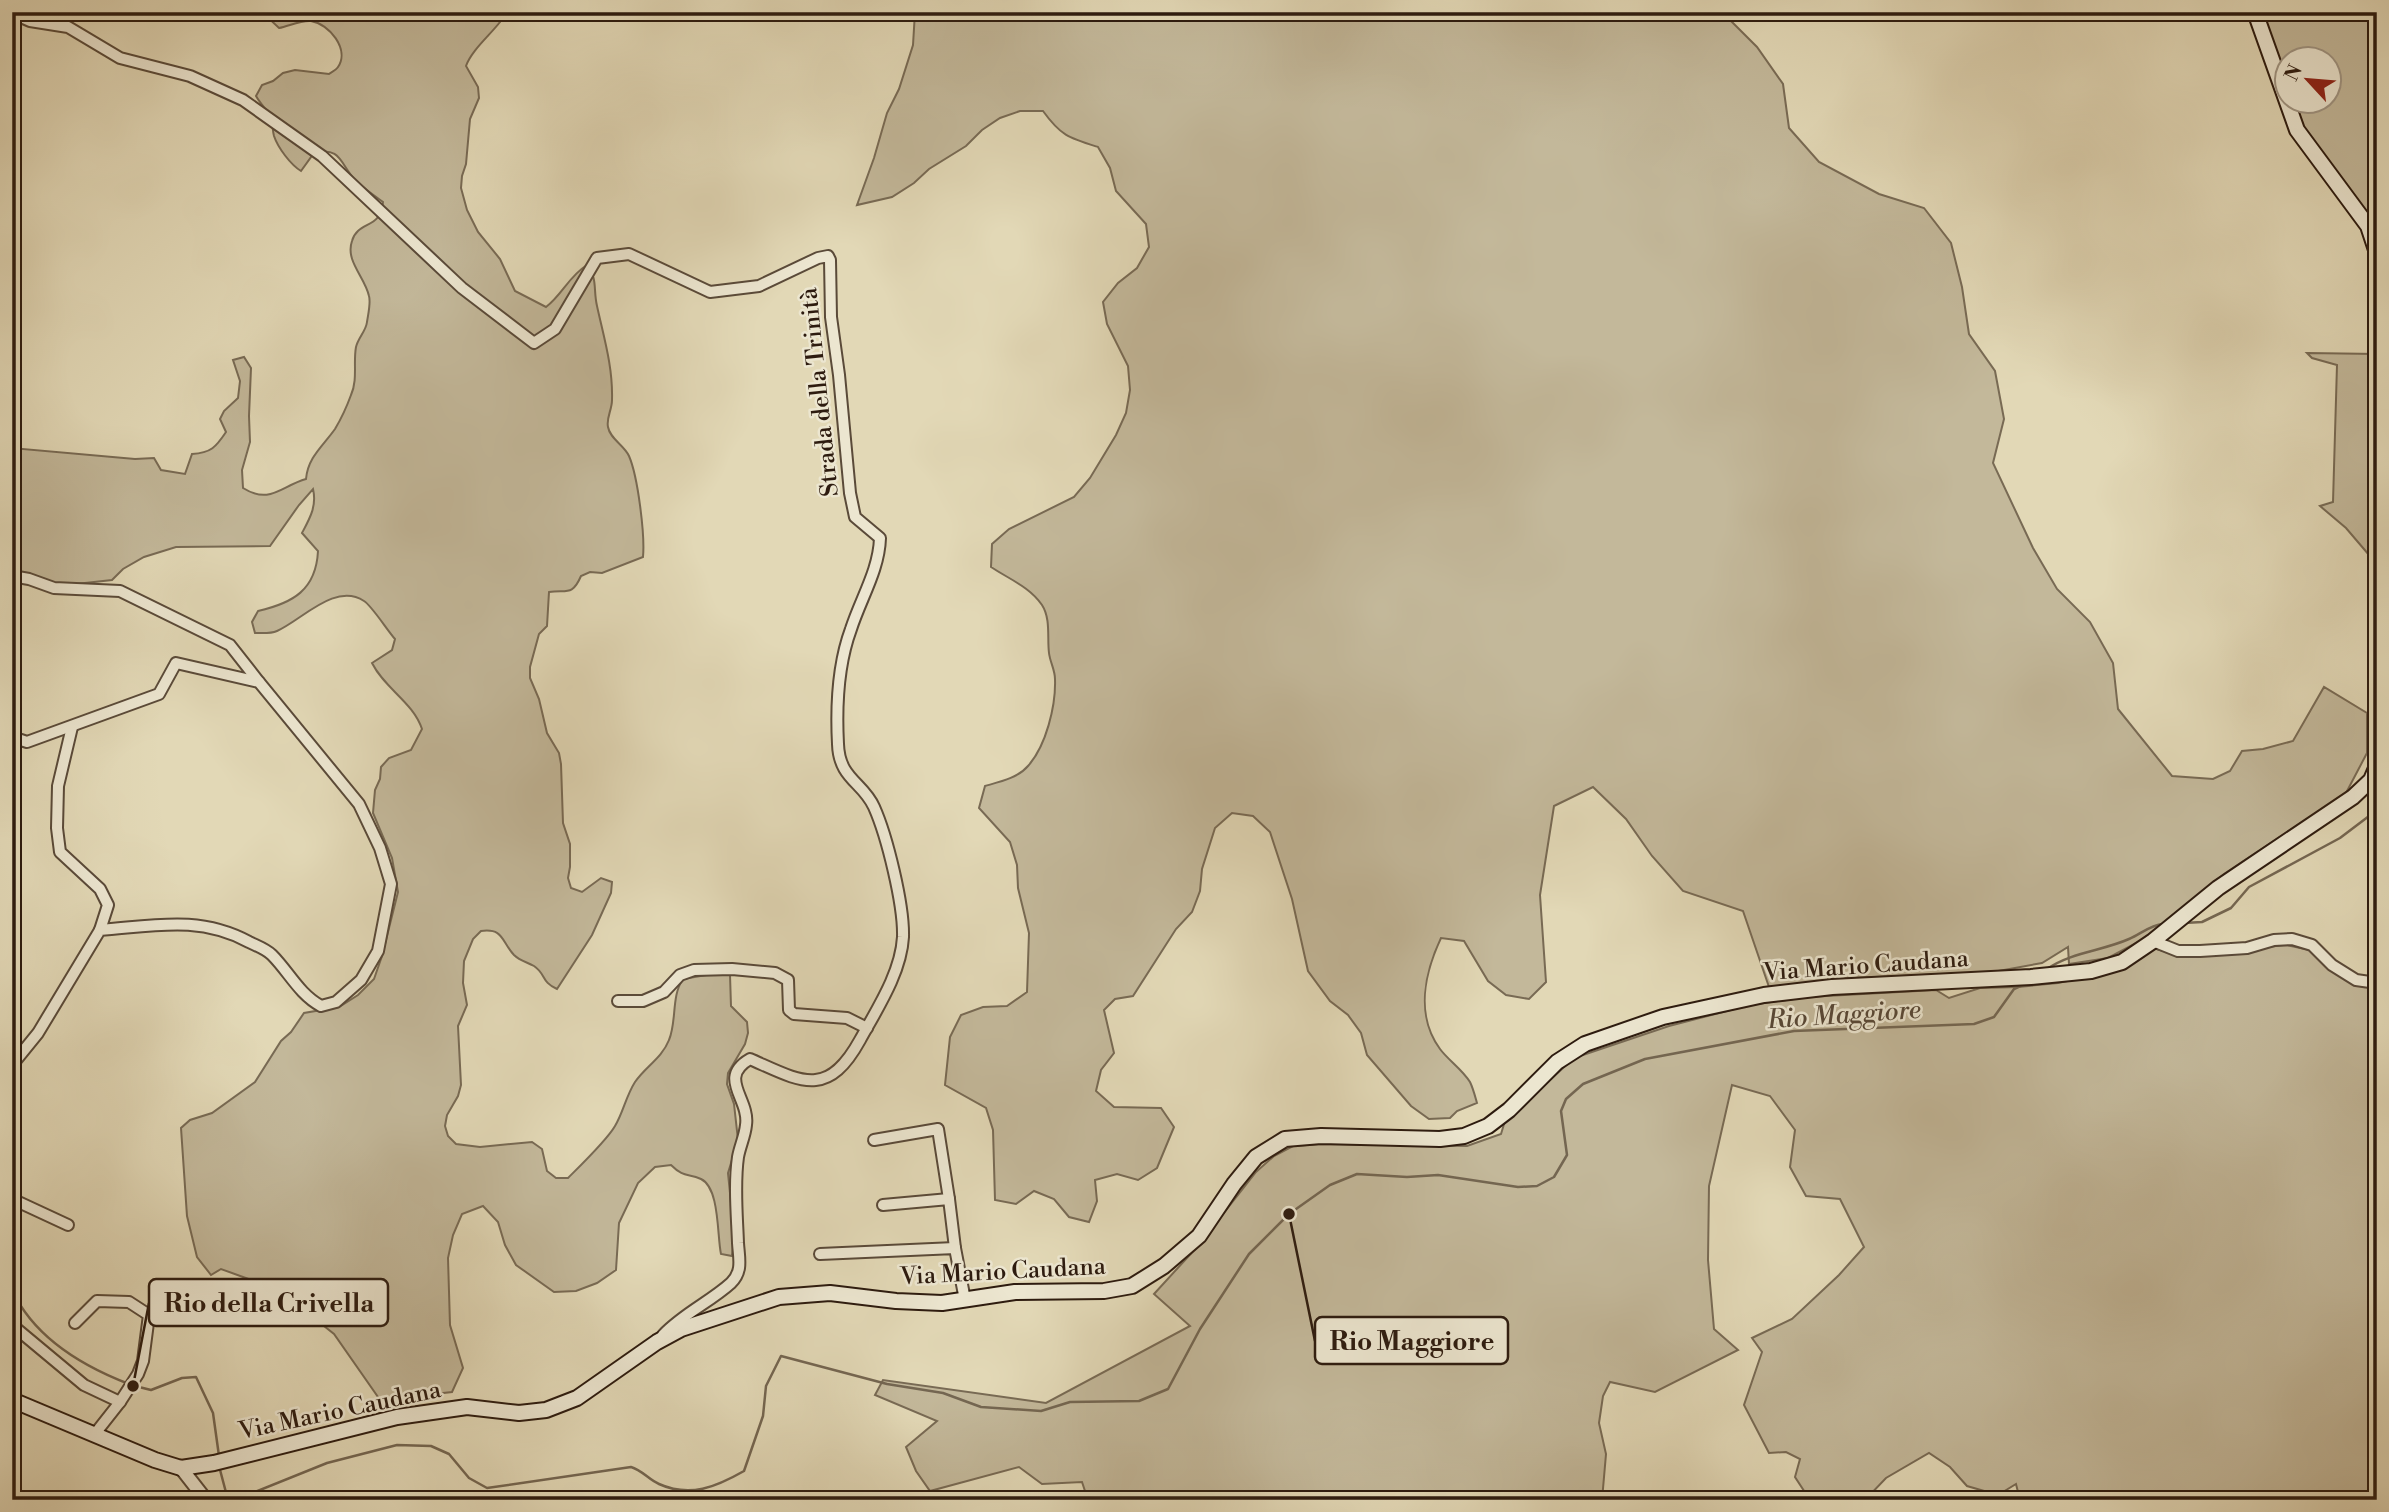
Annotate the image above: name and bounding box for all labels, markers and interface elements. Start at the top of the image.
north arrow [2274,46,2344,116]
text: N [2280,61,2308,85]
street label: Strada della Trinità [794,285,846,498]
street label: Via Mario Caudana [1761,944,1971,988]
water label: Rio Maggiore [1765,994,1922,1036]
street label: Via Mario Caudana [898,1252,1107,1292]
callout: Rio della Crivella [149,1279,388,1326]
text: Rio della Crivella [164,1288,375,1320]
callout: Rio Maggiore [1315,1317,1508,1364]
text: Rio Maggiore [1329,1326,1495,1358]
street label: Via Mario Caudana [235,1375,445,1447]

